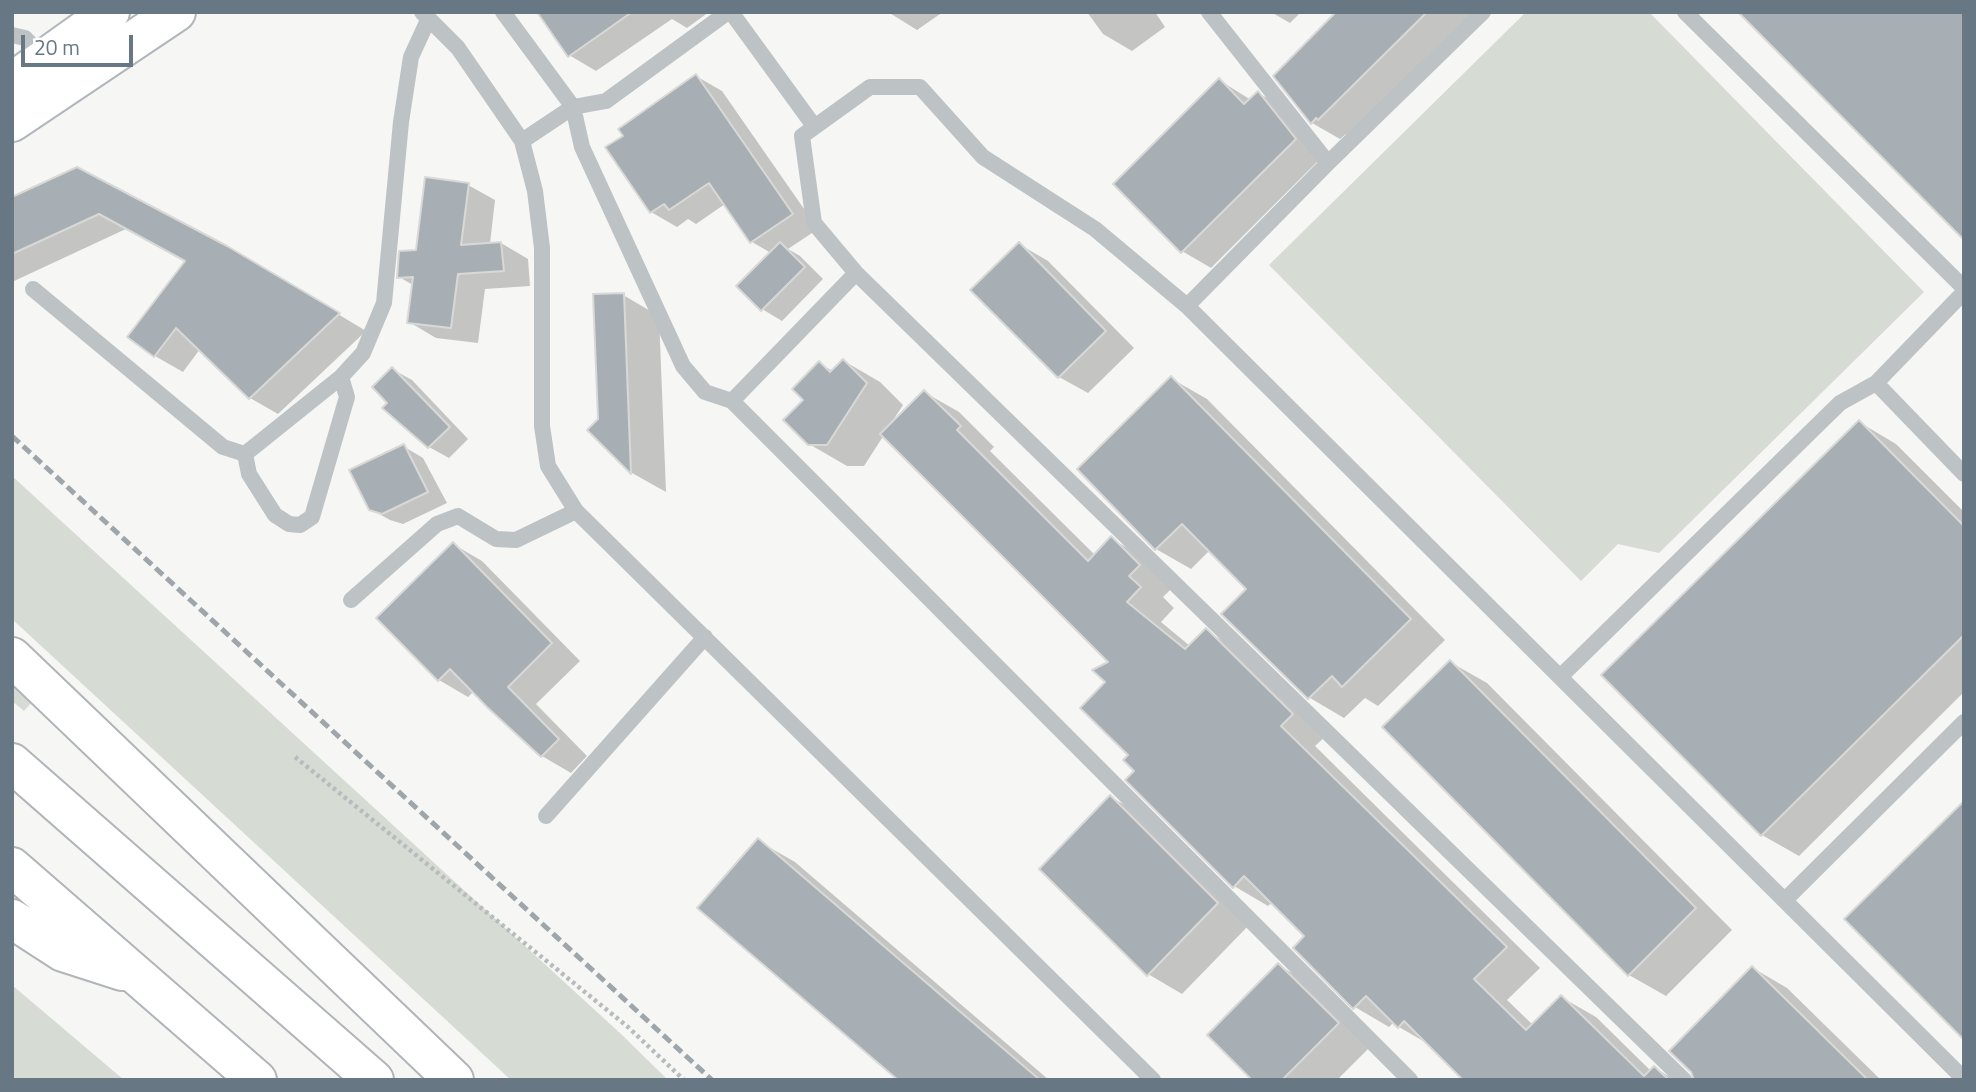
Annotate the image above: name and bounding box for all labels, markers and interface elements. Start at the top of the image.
scale bar [24,21,136,65]
text: 20 m [34,31,80,63]

